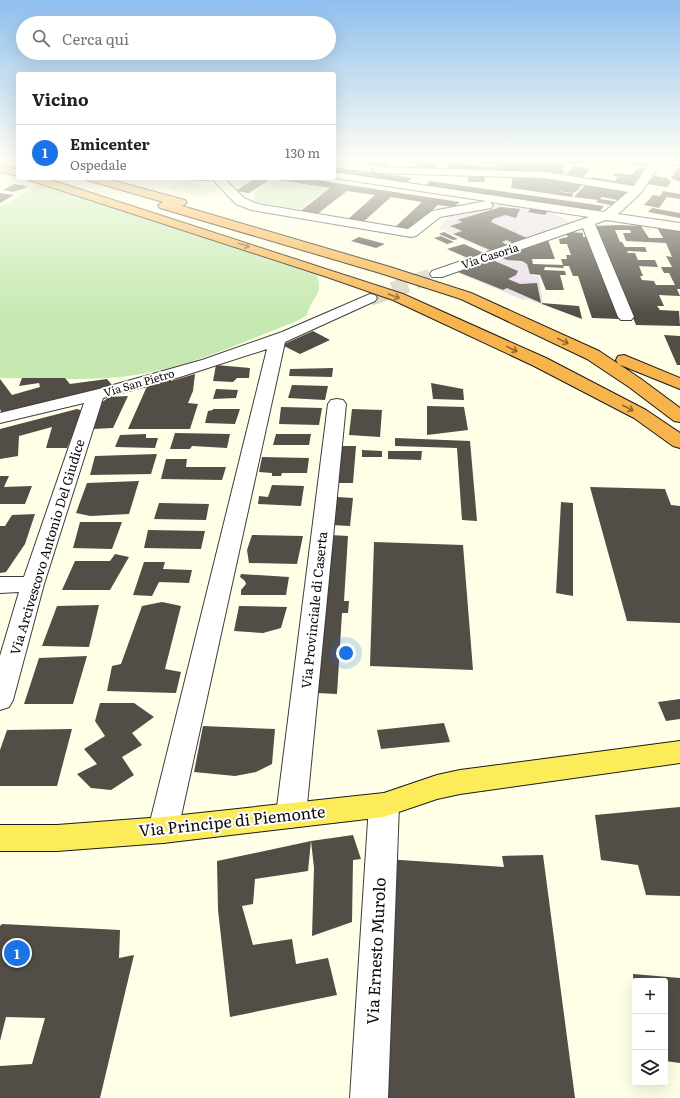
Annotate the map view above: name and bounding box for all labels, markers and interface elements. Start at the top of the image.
search box [16,16,336,60]
icon: search [30,27,52,49]
text: Cerca qui [62,27,129,50]
text: Vicino [32,86,89,111]
text: Emicenter [70,132,150,155]
text: 1 [42,143,48,162]
text: 130 m [285,143,320,162]
text: Ospedale [70,155,126,174]
street label: Via Casoria [459,238,520,272]
one-way arrow [238,242,250,250]
one-way arrow [387,292,399,300]
one-way arrow [556,338,568,345]
one-way arrow [506,346,518,353]
street label: Via San Pietro [101,364,176,400]
one-way arrow [622,404,634,412]
street label: Via Arcivescovo Antonio Del Giudice [5,436,89,657]
street label: Via Provinciale di Caserta [296,530,331,690]
your location [336,643,356,663]
street label: Via Principe di Piemonte [137,798,326,842]
street label: Via Ernesto Murolo [359,877,391,1025]
pin: 1 [4,938,30,968]
map controls [632,978,668,1086]
button: + [632,978,668,1014]
button: − [632,1014,668,1050]
button: layers [632,1050,668,1086]

